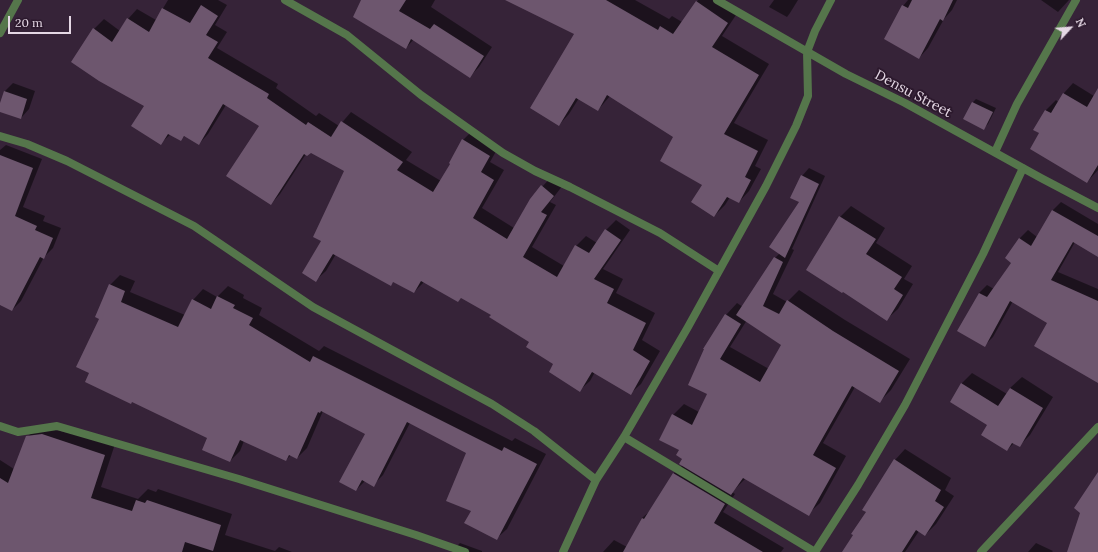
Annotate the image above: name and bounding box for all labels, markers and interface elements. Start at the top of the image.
scale bar [10,8,73,34]
north arrow [1050,8,1090,48]
text: 20 m [15,15,43,30]
text: N [1073,16,1089,30]
street label: Densu Street [872,67,954,121]

